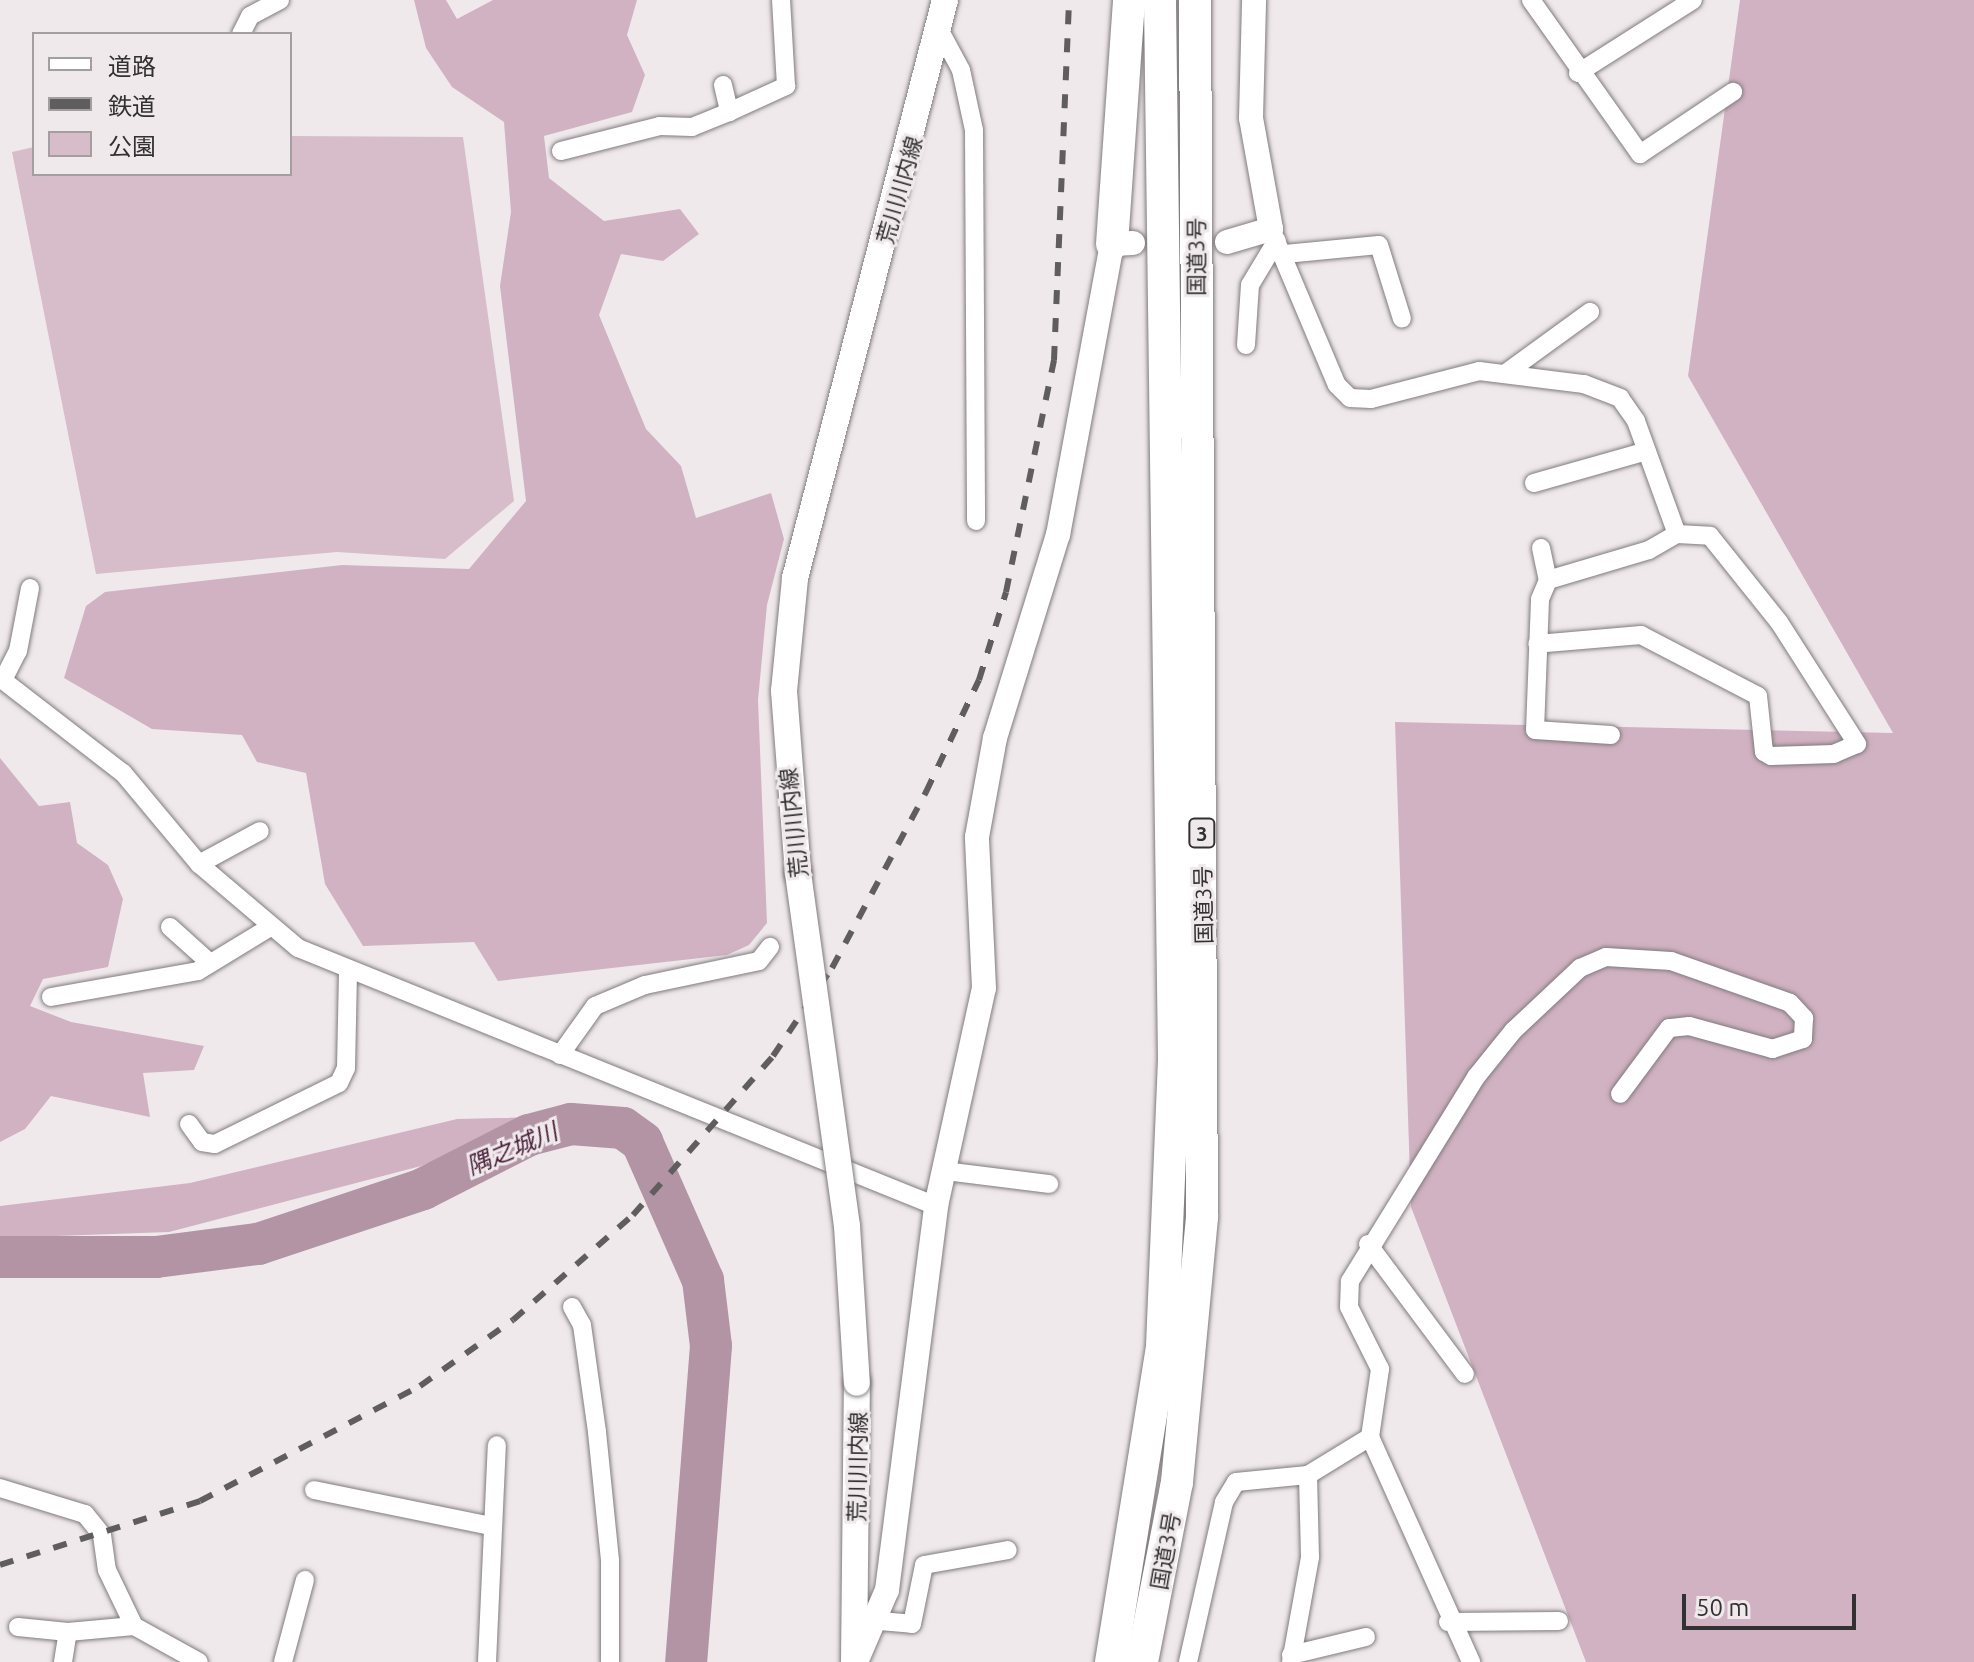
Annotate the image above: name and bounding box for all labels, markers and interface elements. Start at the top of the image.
legend [32,32,292,176]
text: 道路 [108,53,156,80]
text: 鉄道 [108,93,156,120]
text: 公園 [108,133,156,160]
street label: 荒川川内線 [871,133,927,247]
street label: 国道3号 [1183,218,1209,296]
street label: 荒川川内線 [774,767,812,879]
road number: 3 [1188,817,1216,849]
street label: 国道3号 [1189,866,1217,944]
water label: 隅之城川 [462,1117,562,1181]
street label: 荒川川内線 [843,1412,871,1522]
street label: 国道3号 [1145,1510,1185,1592]
scale bar [1686,1578,1860,1628]
text: 50 m [1696,1594,1749,1621]

